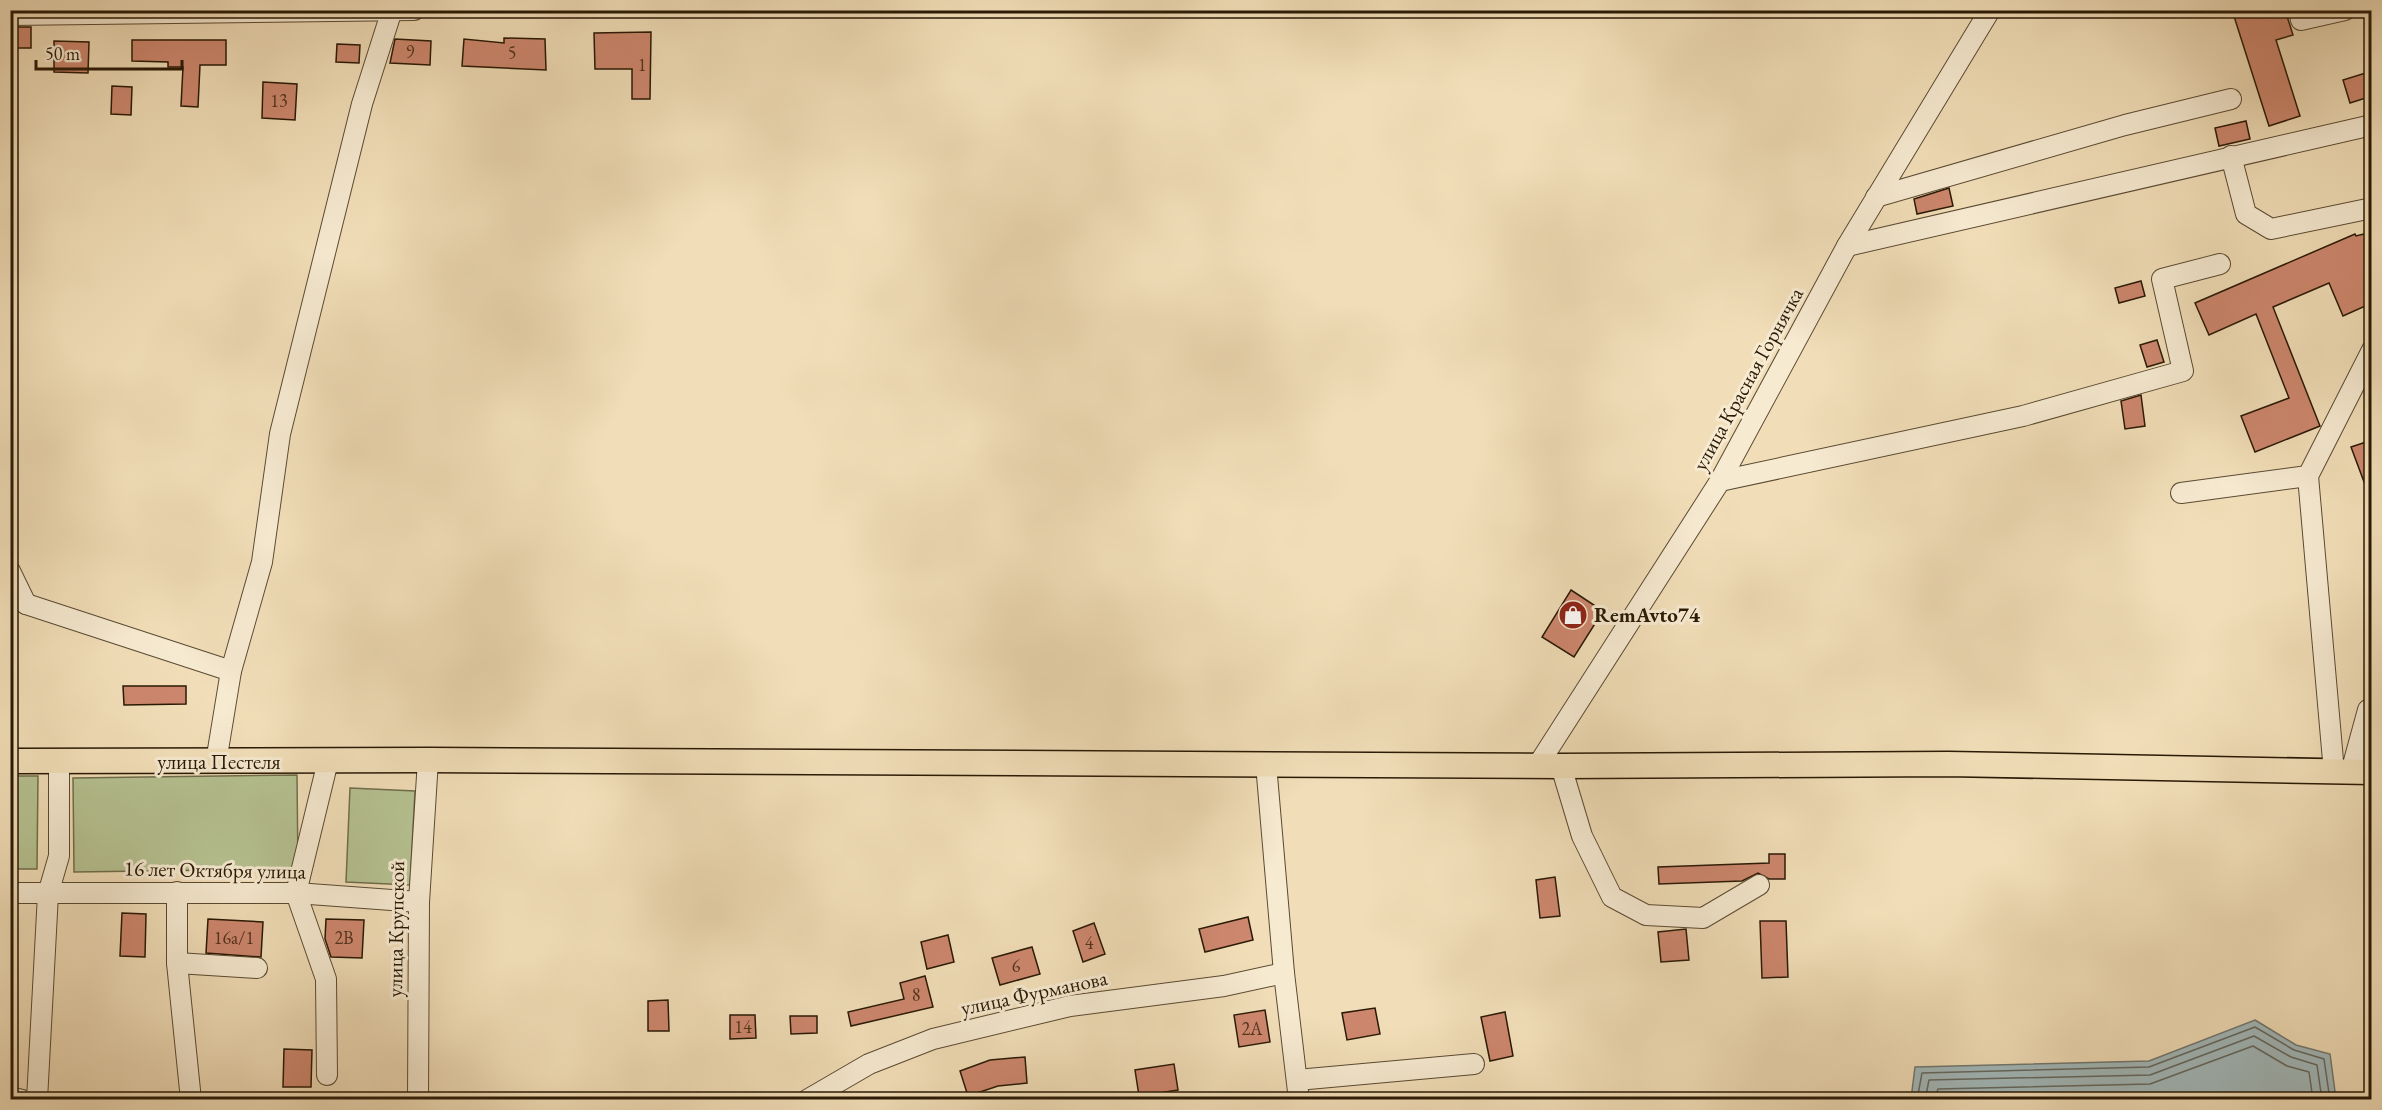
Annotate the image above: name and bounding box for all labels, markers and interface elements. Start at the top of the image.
scale bar [36,33,182,71]
house number: 9 [406,40,415,63]
house number: 5 [508,41,516,64]
text: 50 m [45,42,80,65]
house number: 1 [638,53,646,76]
house number: 13 [270,89,288,112]
street label: улица Красная Горнячка [1686,282,1809,475]
shop icon: RemAvto74 [1557,599,1589,631]
place label: RemAvto74 [1594,601,1701,628]
street label: улица Пестеля [157,748,281,775]
street label: 16 лет Октября улица [124,854,307,885]
street label: улица Крупской [381,860,410,998]
house number: 16а/1 [214,926,254,949]
house number: 2В [334,926,354,949]
house number: 4 [1085,931,1094,954]
house number: 6 [1012,954,1021,977]
street label: улица Фурманова [958,964,1110,1021]
house number: 8 [912,983,920,1006]
house number: 14 [734,1015,752,1038]
house number: 2А [1241,1017,1263,1040]

